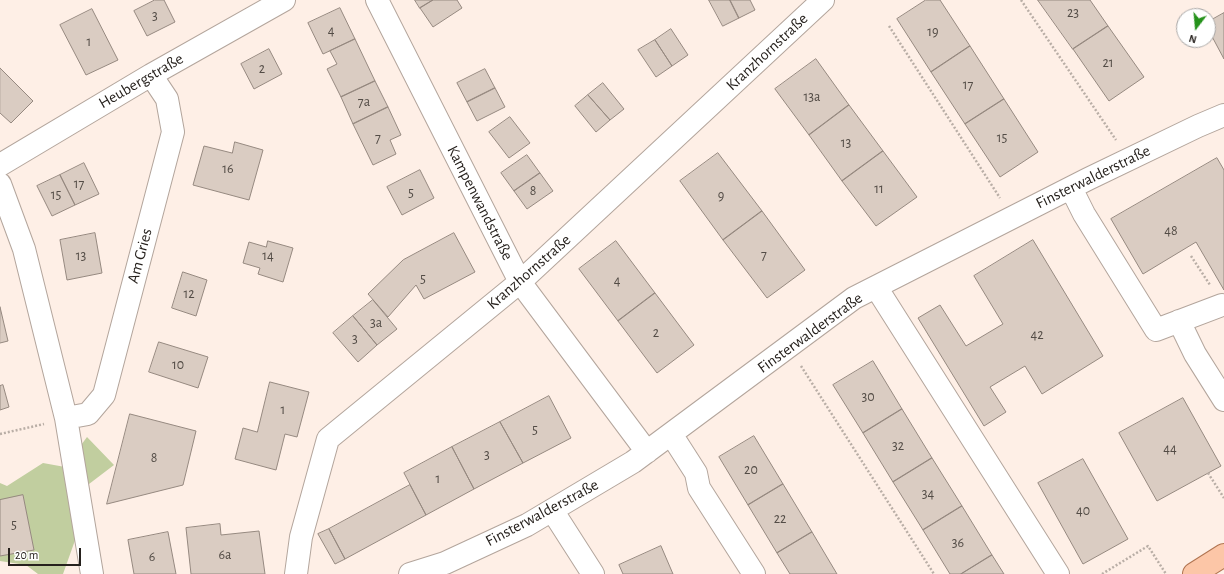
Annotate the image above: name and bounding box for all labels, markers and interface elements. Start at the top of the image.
house number: 23 [1067,5,1079,21]
house number: 3 [152,8,158,24]
north arrow [1176,8,1216,48]
street label: Kranzhornstraße [722,9,812,95]
house number: 4 [328,23,334,39]
house number: 19 [927,24,939,40]
text: N [1188,33,1198,45]
house number: 1 [87,34,91,50]
street label: Heubergstraße [95,49,187,113]
house number: 21 [1102,55,1114,71]
house number: 2 [259,61,265,77]
house number: 17 [963,77,973,93]
house number: 13a [803,89,821,105]
house number: 7a [358,94,370,110]
house number: 7 [375,130,381,146]
house number: 15 [997,130,1007,146]
house number: 13 [841,135,851,151]
street label: Finsterwalderstraße [1033,141,1153,213]
street label: Kampenwandstraße [443,142,517,264]
house number: 16 [222,161,234,177]
house number: 17 [74,176,84,192]
house number: 11 [874,181,884,197]
house number: 8 [530,183,536,199]
house number: 5 [408,185,414,201]
house number: 15 [51,187,61,203]
house number: 9 [718,188,724,204]
house number: 48 [1164,223,1178,239]
street label: Am Gries [123,226,157,286]
street label: Kranzhornstraße [483,230,575,314]
house number: 7 [761,247,767,263]
house number: 13 [76,248,86,264]
house number: 14 [262,248,274,264]
house number: 5 [420,271,426,287]
house number: 4 [614,273,620,289]
house number: 12 [183,286,195,302]
street label: Finsterwalderstraße [754,289,866,377]
house number: 3a [370,315,382,331]
house number: 2 [653,325,659,341]
house number: 42 [1030,327,1044,343]
house number: 3 [352,331,358,347]
house number: 10 [172,357,184,373]
house number: 30 [861,389,875,405]
house number: 1 [281,402,285,418]
house number: 5 [532,422,538,438]
house number: 32 [892,438,904,454]
house number: 44 [1163,441,1177,457]
house number: 3 [484,447,490,463]
house number: 8 [151,450,157,466]
house number: 20 [744,462,758,478]
house number: 1 [436,471,440,487]
street label: Finsterwalderstraße [482,475,602,551]
house number: 34 [922,486,934,502]
house number: 40 [1076,503,1090,519]
house number: 22 [774,511,786,527]
house number: 5 [11,517,17,533]
house number: 36 [952,535,964,551]
scale bar [10,540,83,566]
house number: 6a [218,547,232,563]
text: 20 m [15,549,38,561]
house number: 6 [149,549,155,565]

